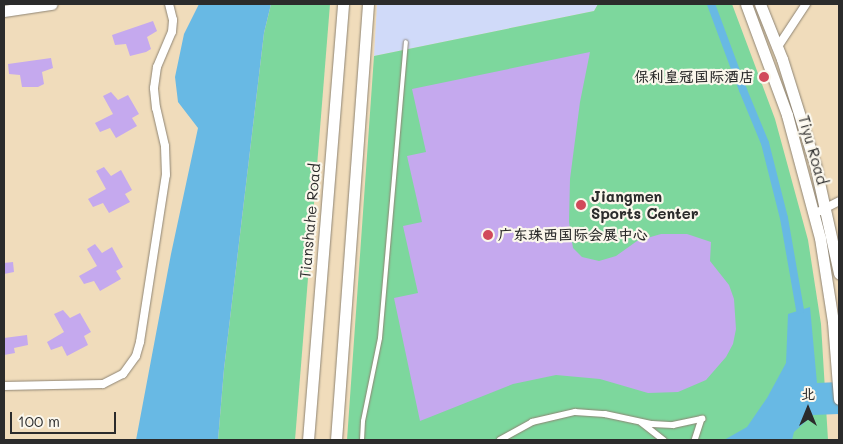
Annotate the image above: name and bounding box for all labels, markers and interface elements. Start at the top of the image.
place label: 保利皇冠国际酒店 [634,68,754,86]
marker: 保利皇冠国际酒店 [758,71,770,83]
street label: Tiyu Road [795,113,831,187]
street label: Tianshahe Road [296,163,324,279]
place label: Jiangmen Sports Center [591,187,698,222]
marker: Jiangmen Sports Center [575,199,587,211]
place label: 广东珠西国际会展中心 [498,226,648,244]
marker: 广东珠西国际会展中心 [482,229,494,241]
north arrow [783,384,833,434]
text: 北 [801,384,815,403]
scale bar [12,402,119,434]
text: 100 m [18,411,60,431]

